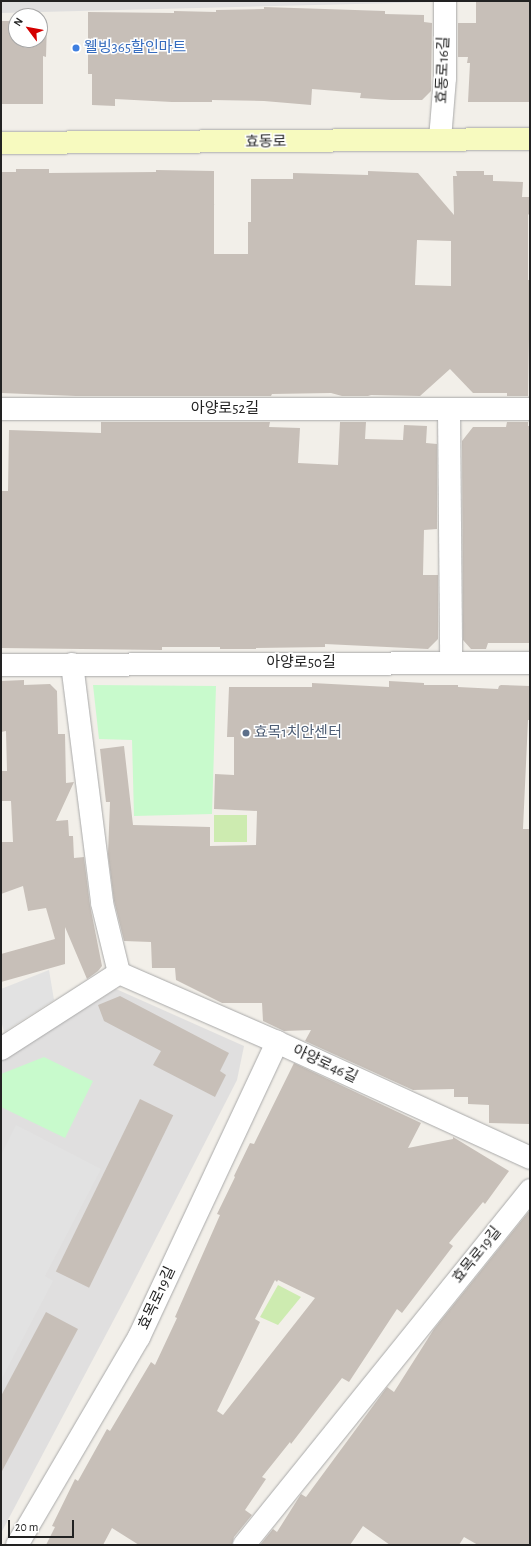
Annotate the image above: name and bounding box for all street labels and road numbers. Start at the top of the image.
street label: 효동로16길 [433,36,453,104]
street label: 효동로 [245,133,287,151]
street label: 아양로52길 [191,400,259,418]
street label: 아양로50길 [266,654,336,672]
street label: 아양로46길 [290,1041,360,1087]
street label: 효목로19길 [449,1223,505,1287]
street label: 효목로19길 [135,1264,179,1332]

